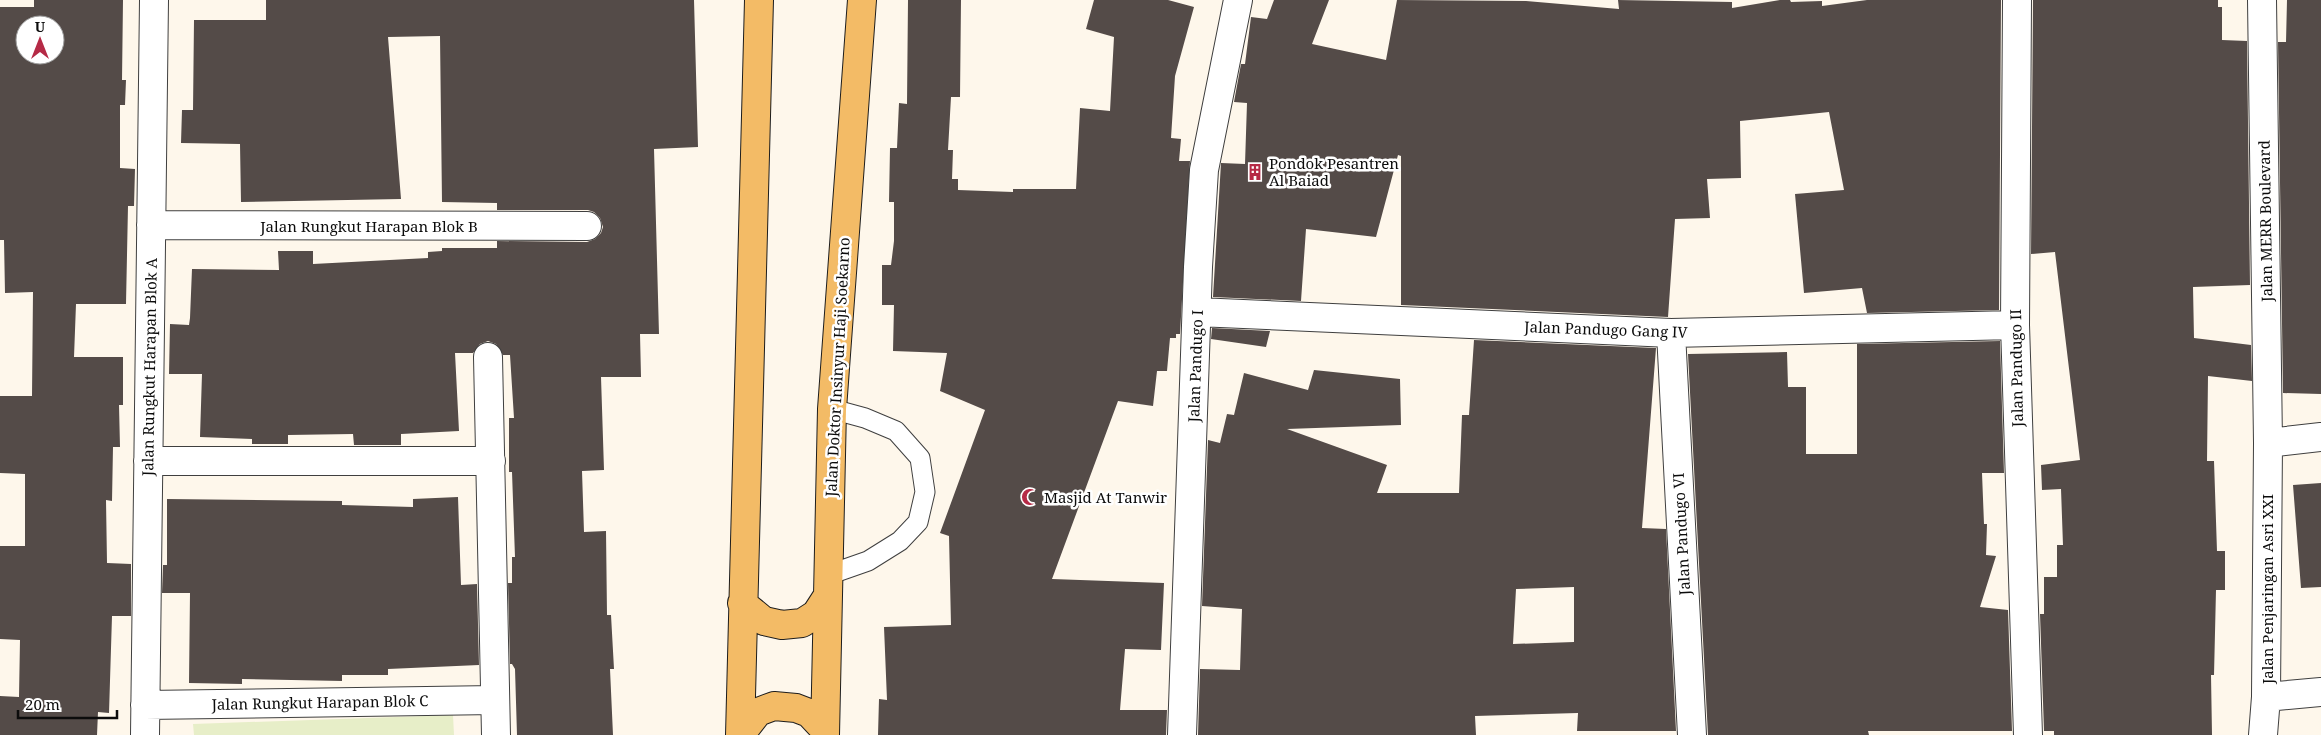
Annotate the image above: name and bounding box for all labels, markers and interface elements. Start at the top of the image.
north arrow [15,15,65,65]
text: U [35,17,46,36]
street label: Jalan MERR Boulevard [2254,140,2276,303]
place label: Pondok Pesantren Al Baiad [1269,153,1399,190]
building icon: Pondok Pesantren Al Baiad [1245,162,1265,182]
street label: Jalan Rungkut Harapan Blok B [259,216,478,236]
street label: Jalan Doktor Insinyur Haji Soekarno [820,237,854,498]
street label: Jalan Rungkut Harapan Blok A [137,257,161,477]
street label: Jalan Pandugo I [1183,309,1207,424]
street label: Jalan Pandugo II [2005,309,2027,428]
street label: Jalan Pandugo Gang IV [1523,316,1689,342]
street label: Jalan Pandugo VI [1668,472,1694,597]
mosque icon: Masjid At Tanwir [1020,487,1040,507]
place label: Masjid At Tanwir [1044,487,1167,507]
street label: Jalan Penjaringan Asri XXI [2257,494,2277,685]
scale bar [18,688,116,720]
street label: Jalan Rungkut Harapan Blok C [210,690,429,714]
text: 20 m [25,694,60,714]

